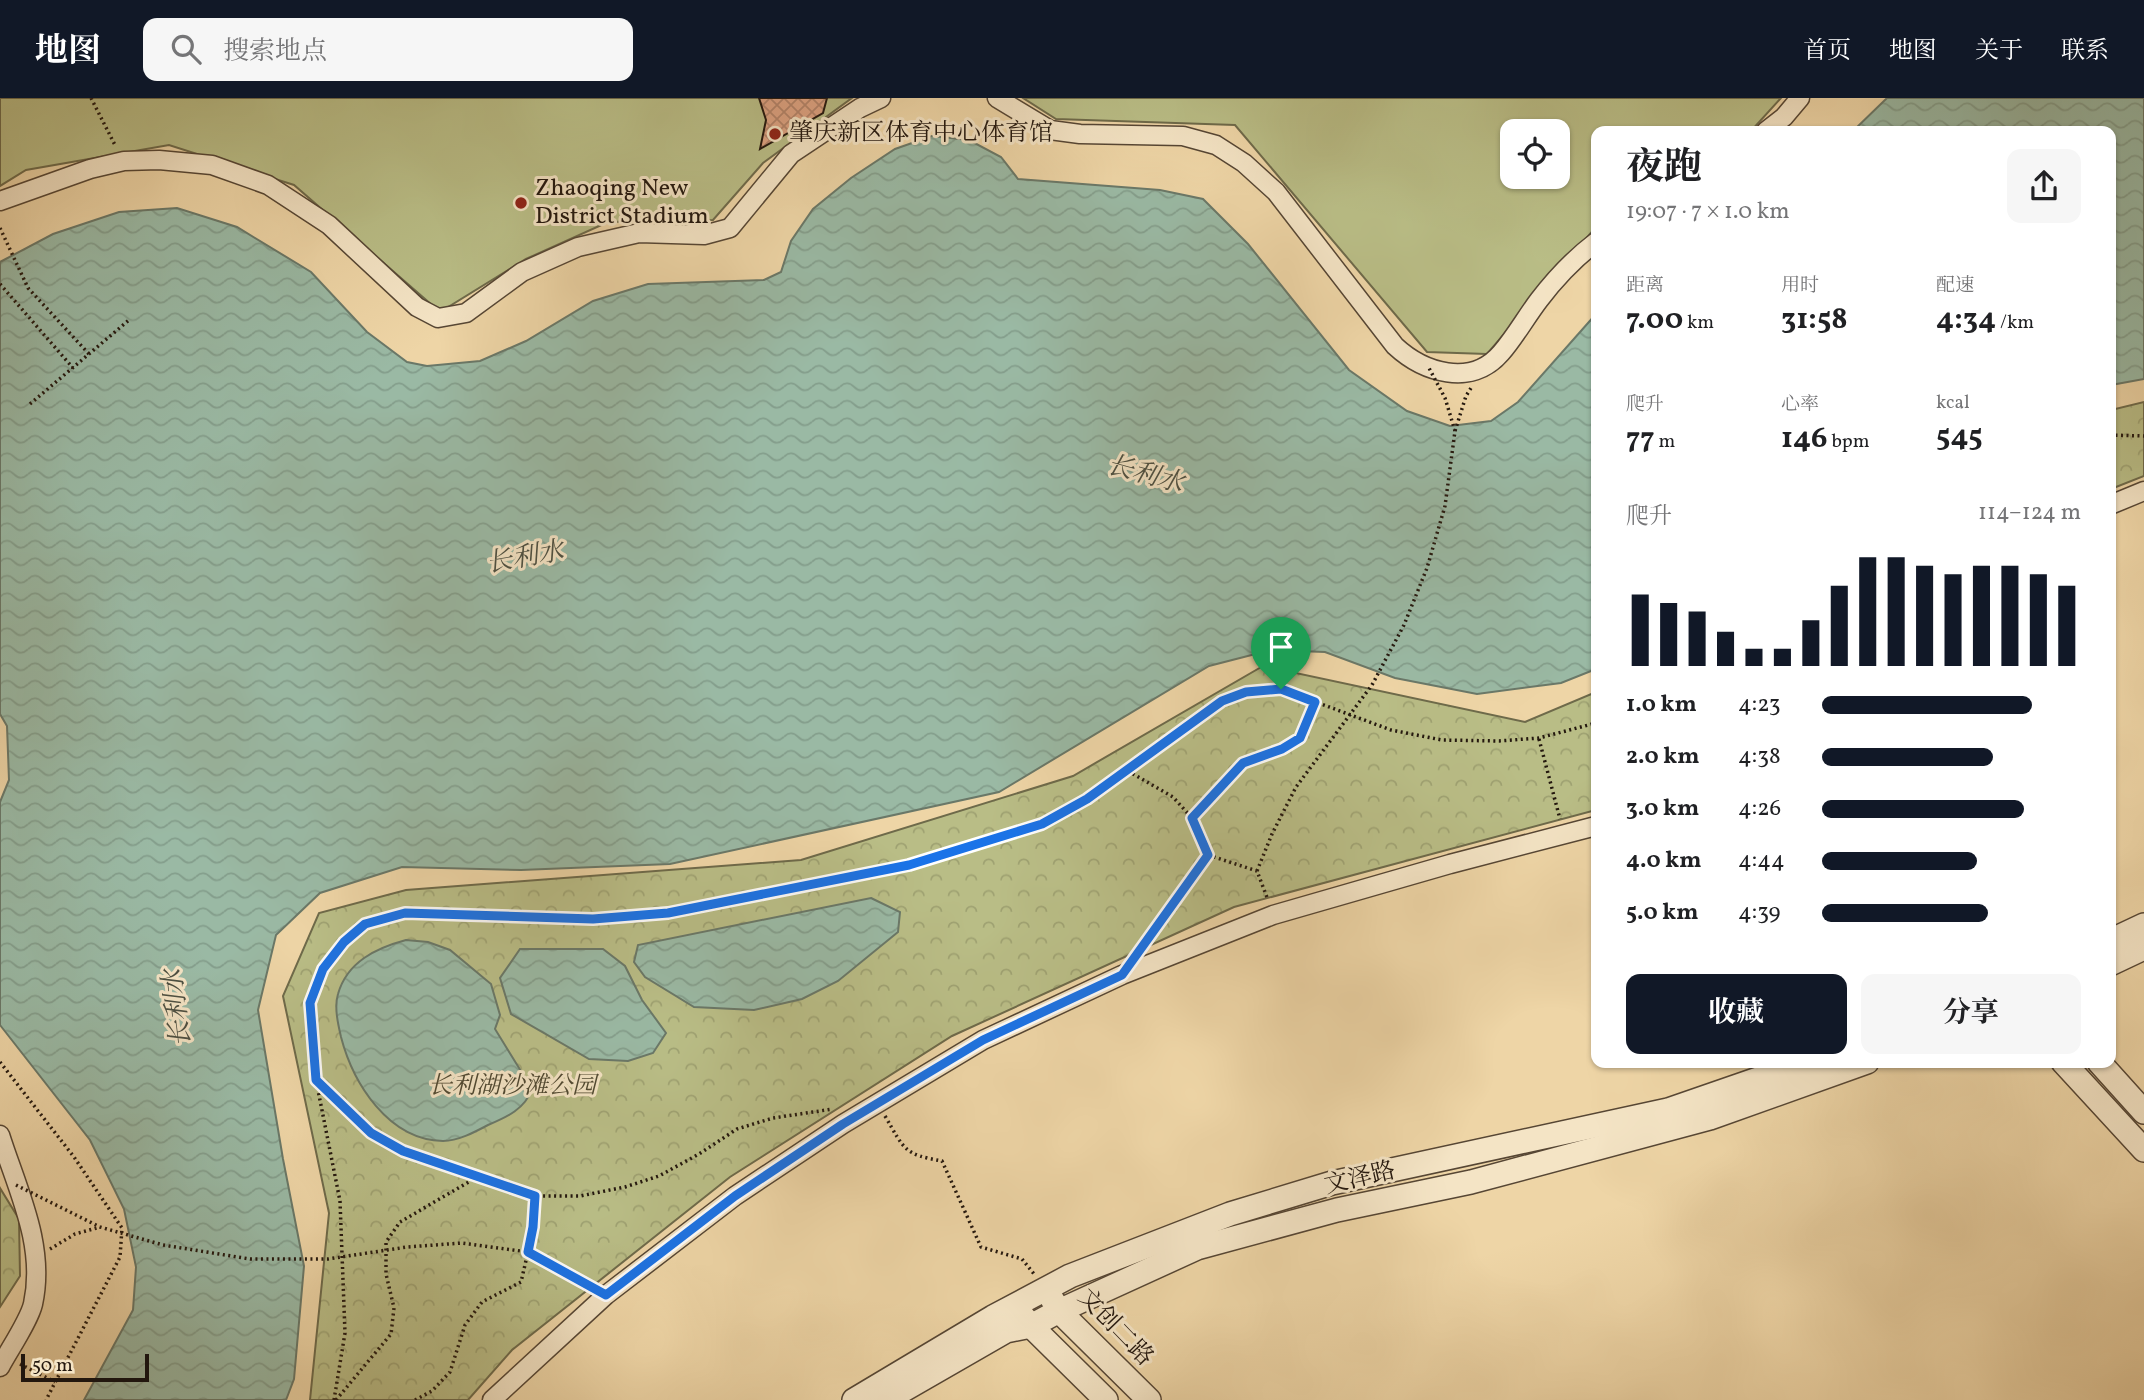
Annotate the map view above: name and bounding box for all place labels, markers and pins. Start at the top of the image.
place label: 肇庆新区体育中心体育馆 [789,117,1053,151]
marker: 肇庆新区体育中心体育馆 [767,126,783,142]
place label: Zhaoqing New District Stadium [535,172,709,234]
marker: Zhaoqing New District Stadium [513,195,529,211]
pin [1251,617,1311,689]

